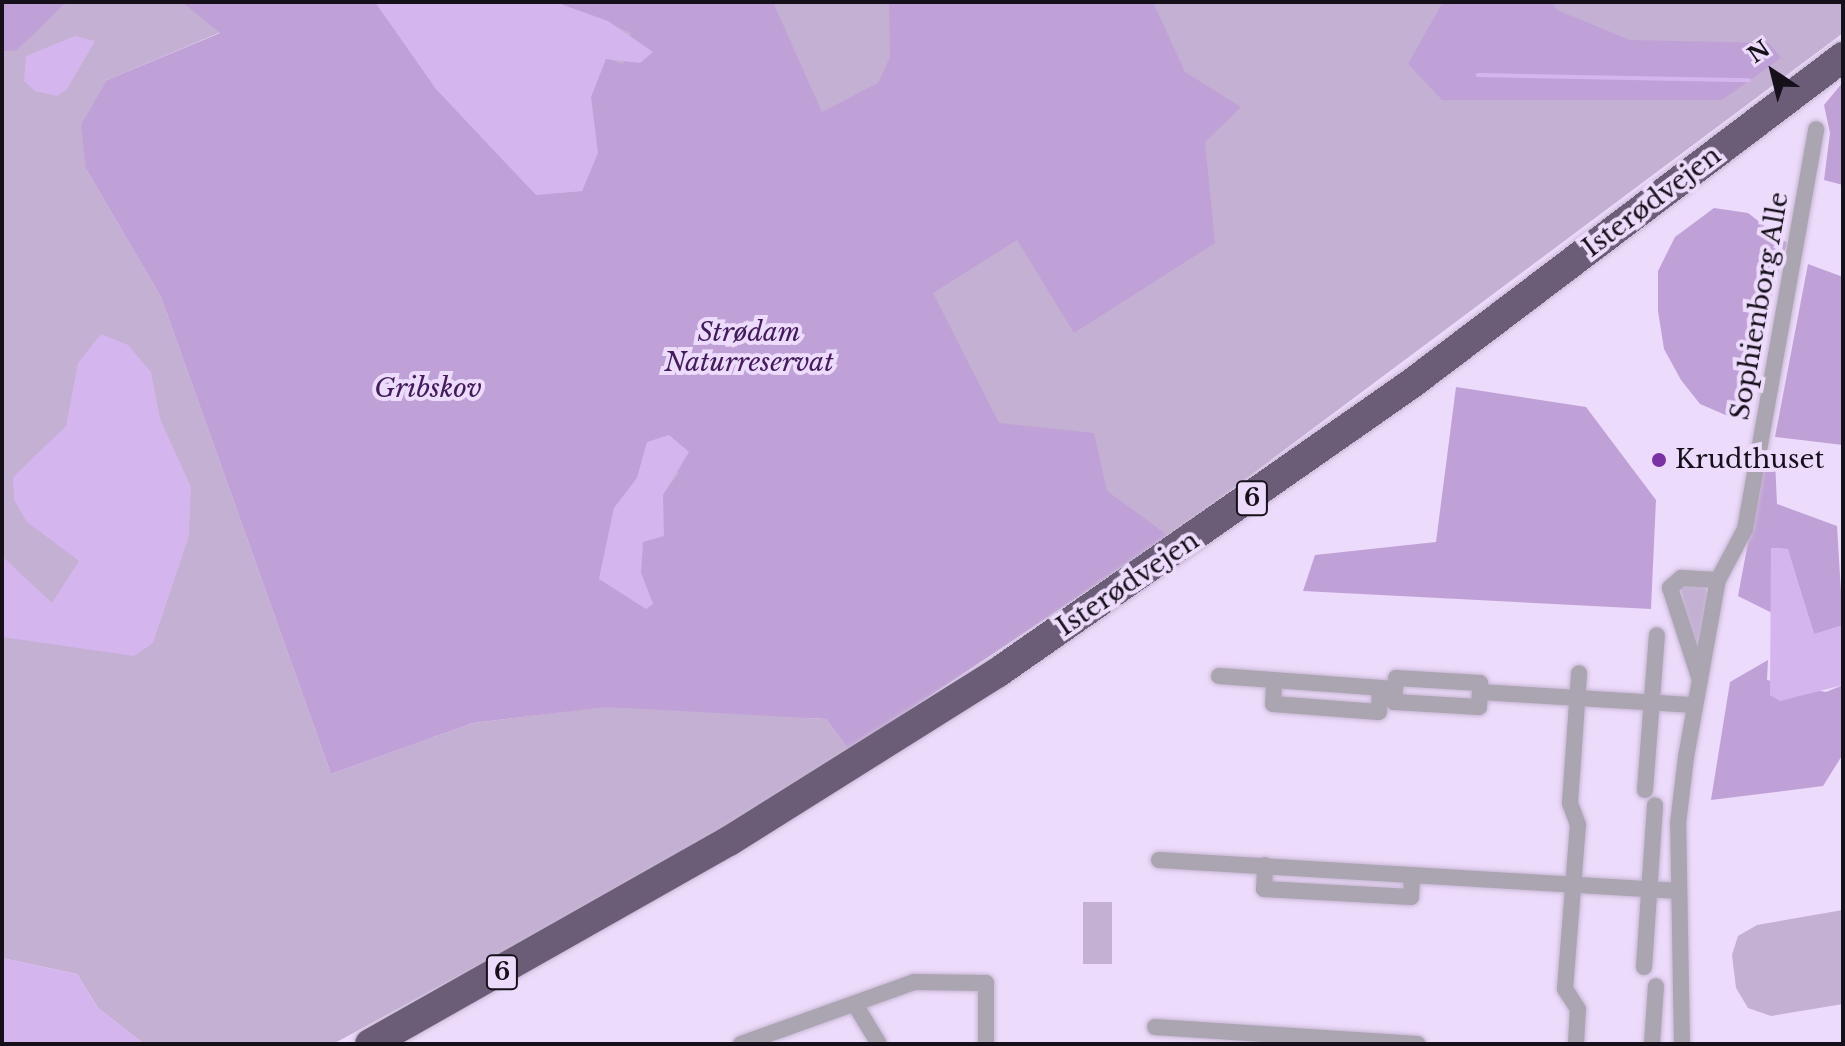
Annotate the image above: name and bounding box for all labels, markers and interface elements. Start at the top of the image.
north arrow [1733,32,1813,112]
text: N [1743,35,1775,69]
street label: Isterødvejen [1577,140,1727,264]
street label: Sophienborg Alle [1724,189,1796,423]
park label: Strødam Naturreservat [664,317,834,378]
park label: Gribskov [374,373,482,405]
place label: Krudthuset [1675,444,1824,476]
marker: Krudthuset [1650,451,1668,469]
road number: 6 [1234,478,1270,518]
street label: Isterødvejen [1051,525,1205,643]
road number: 6 [484,952,520,992]

